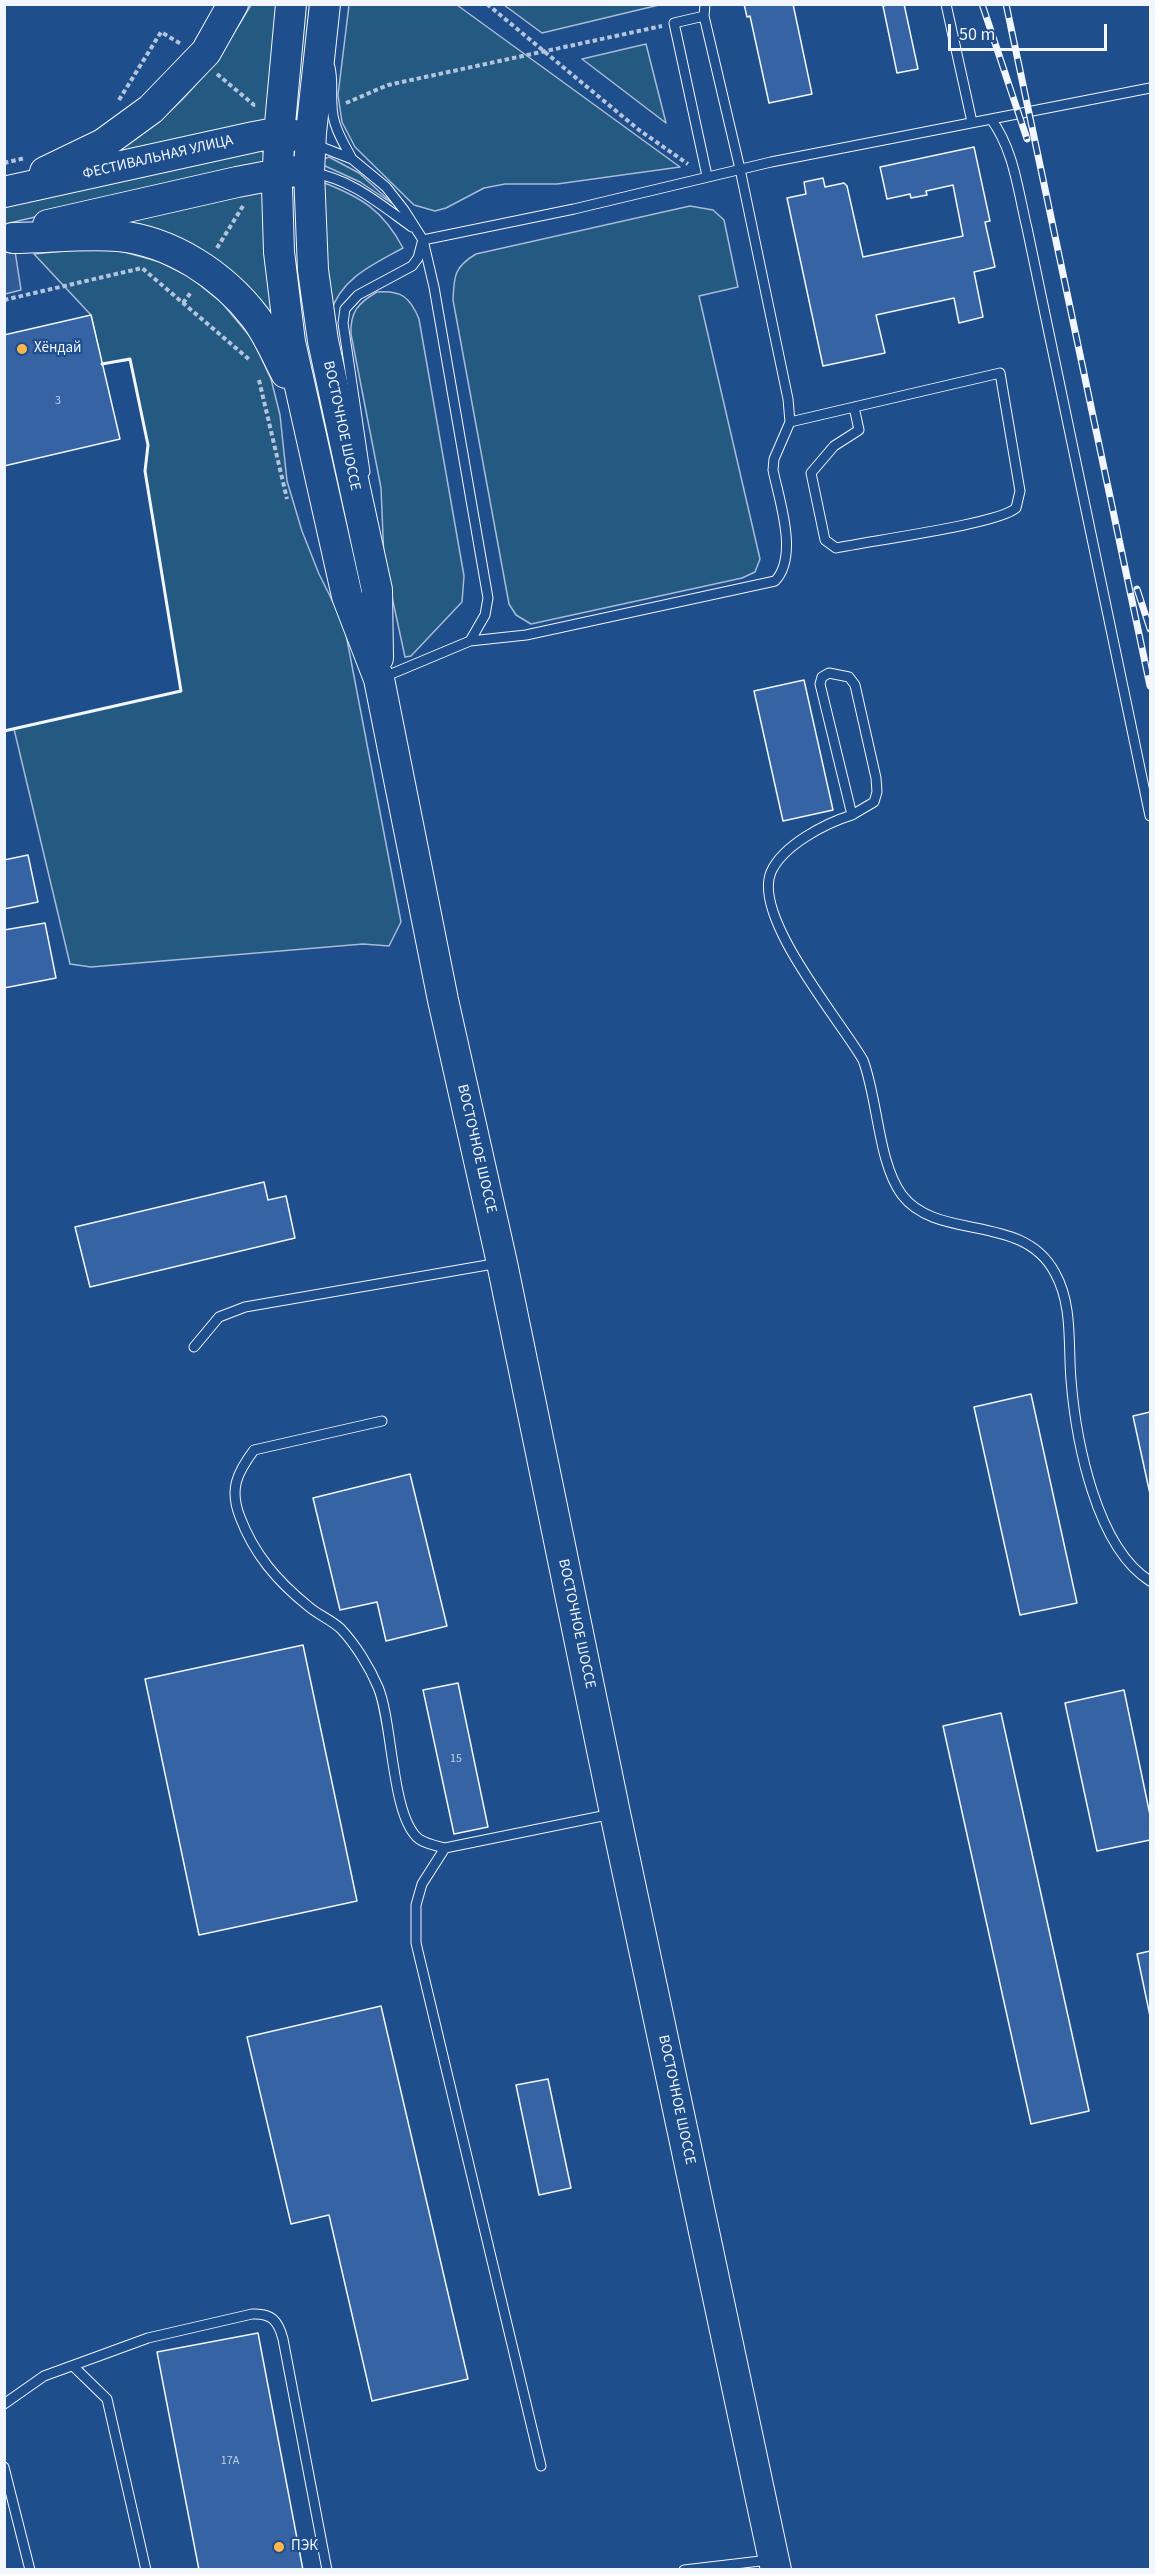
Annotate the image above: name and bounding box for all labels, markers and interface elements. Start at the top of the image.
scale bar [951,12,1110,50]
text: 50 m [959,22,995,47]
street label: ФЕСТИВАЛЬНАЯ УЛИЦА [81,132,235,184]
place label: Хёндай [34,340,82,358]
marker: Хёндай [15,342,29,356]
street label: ВОСТОЧНОЕ ШОССЕ [318,360,364,492]
house number: 3 [55,394,61,408]
street label: ВОСТОЧНОЕ ШОССЕ [452,1083,500,1215]
street label: ВОСТОЧНОЕ ШОССЕ [553,1558,599,1690]
house number: 15 [450,1752,462,1766]
street label: ВОСТОЧНОЕ ШОССЕ [653,2034,699,2166]
house number: 17А [221,2454,239,2468]
place label: ПЭК [291,2538,318,2556]
marker: ПЭК [272,2540,286,2554]

